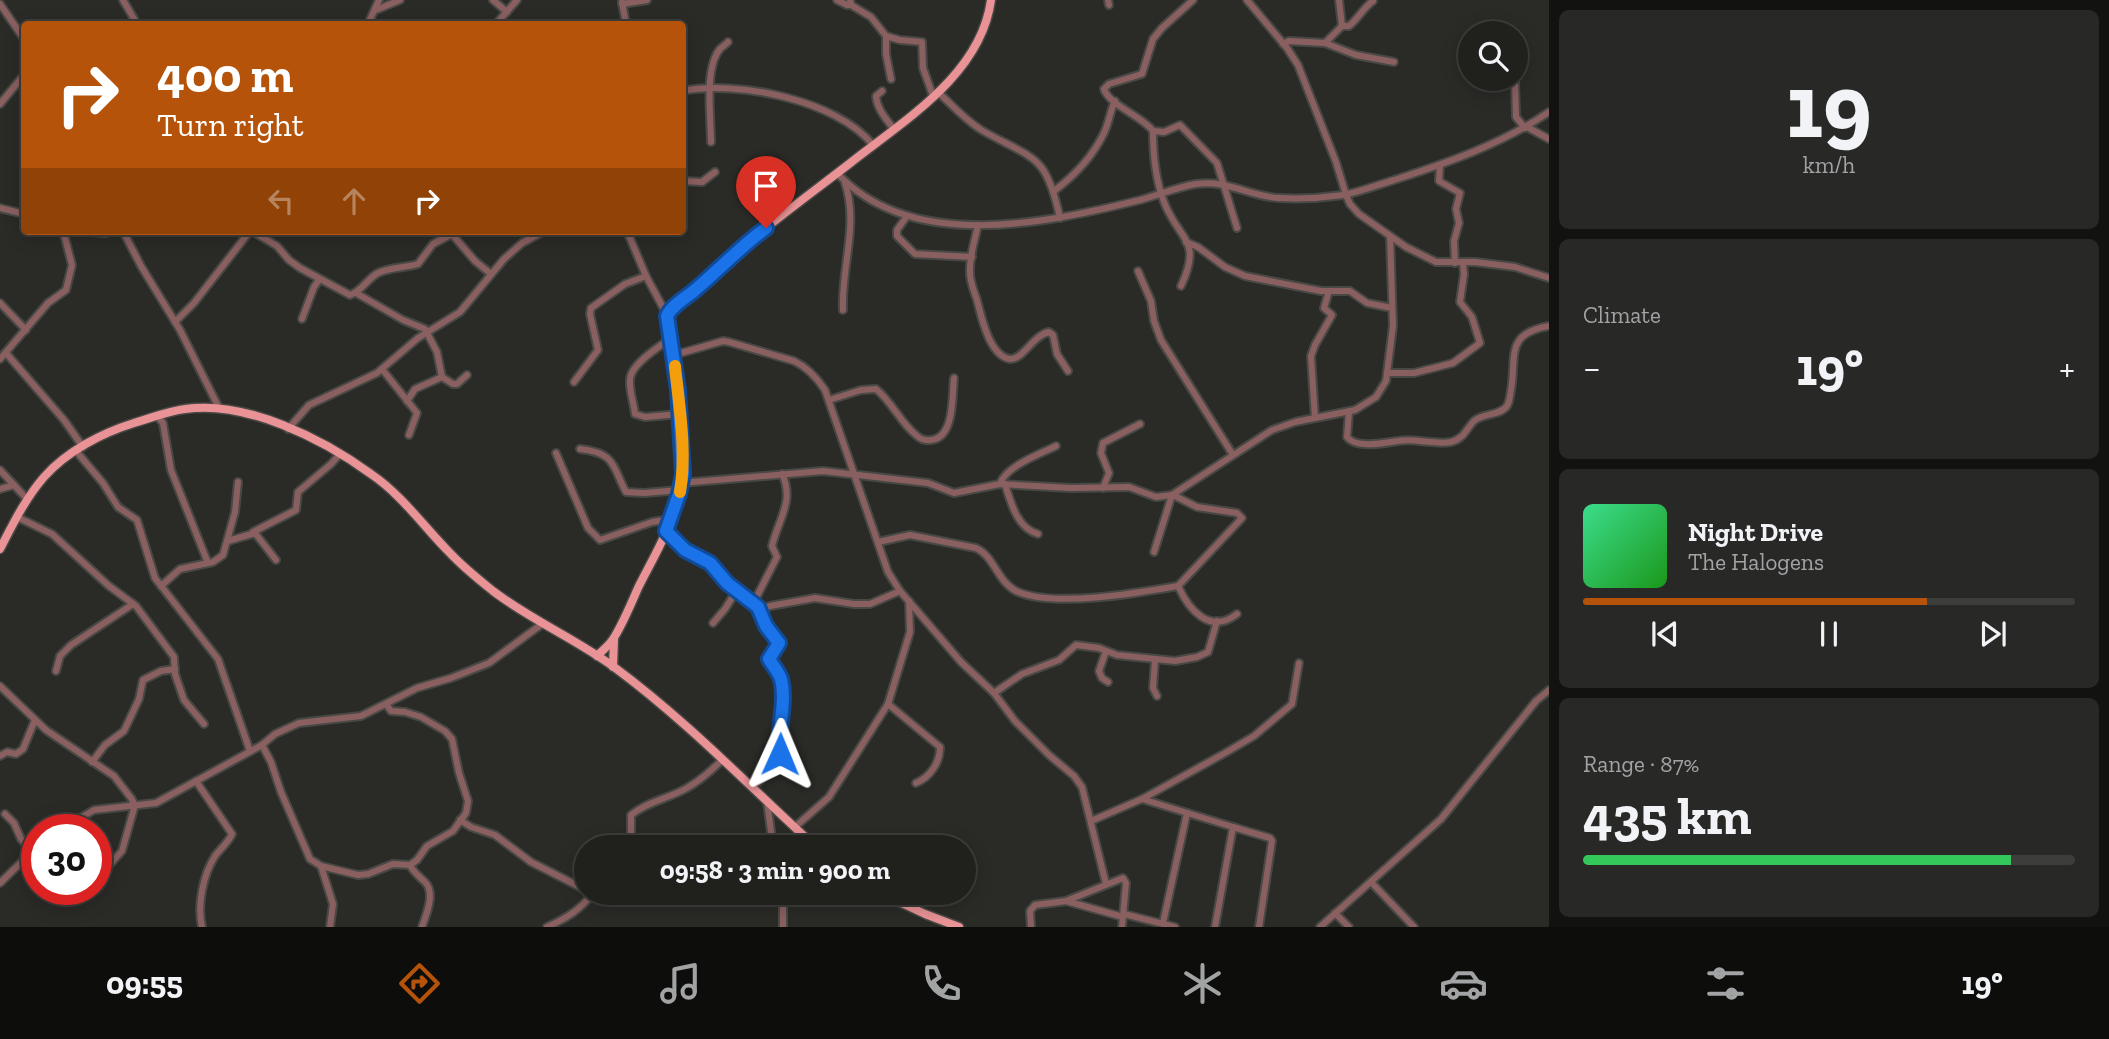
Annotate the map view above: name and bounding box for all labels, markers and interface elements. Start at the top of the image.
map controls [1458,21,1528,91]
button: search [1458,21,1528,91]
text: 400 m [157,46,293,105]
icon: right [42,49,133,140]
text: 19 [1786,51,1872,160]
text: Turn right [157,106,304,144]
text: km/h [1803,151,1855,179]
pin [736,156,796,228]
icon: arrive [747,167,785,205]
icon: left [262,182,300,220]
icon: ahead [335,182,373,220]
icon: right [408,182,446,220]
text: Climate [1583,301,1661,329]
text: 19° [1796,336,1863,398]
text: − [1583,345,1601,391]
text: + [2059,345,2075,391]
text: Night Drive [1688,516,1823,548]
text: The Halogens [1688,548,1824,576]
icon: previous [1646,615,1684,653]
icon: pause [1810,615,1848,653]
icon: next [1974,615,2012,653]
position arrow [743,717,817,791]
text: Range · 87% [1583,750,1699,778]
text: 435 km [1583,785,1752,847]
speed limit sign: 30 [21,814,112,905]
text: 09:58 · 3 min · 900 m [660,854,890,886]
icon: directions [395,959,444,1008]
icon: music [656,959,705,1008]
icon: phone [917,959,966,1008]
icon: climate [1178,959,1227,1008]
icon: car [1439,959,1488,1008]
icon: filters [1701,959,1750,1008]
text: 09:55 [106,964,183,1002]
text: 19° [1962,964,2003,1002]

